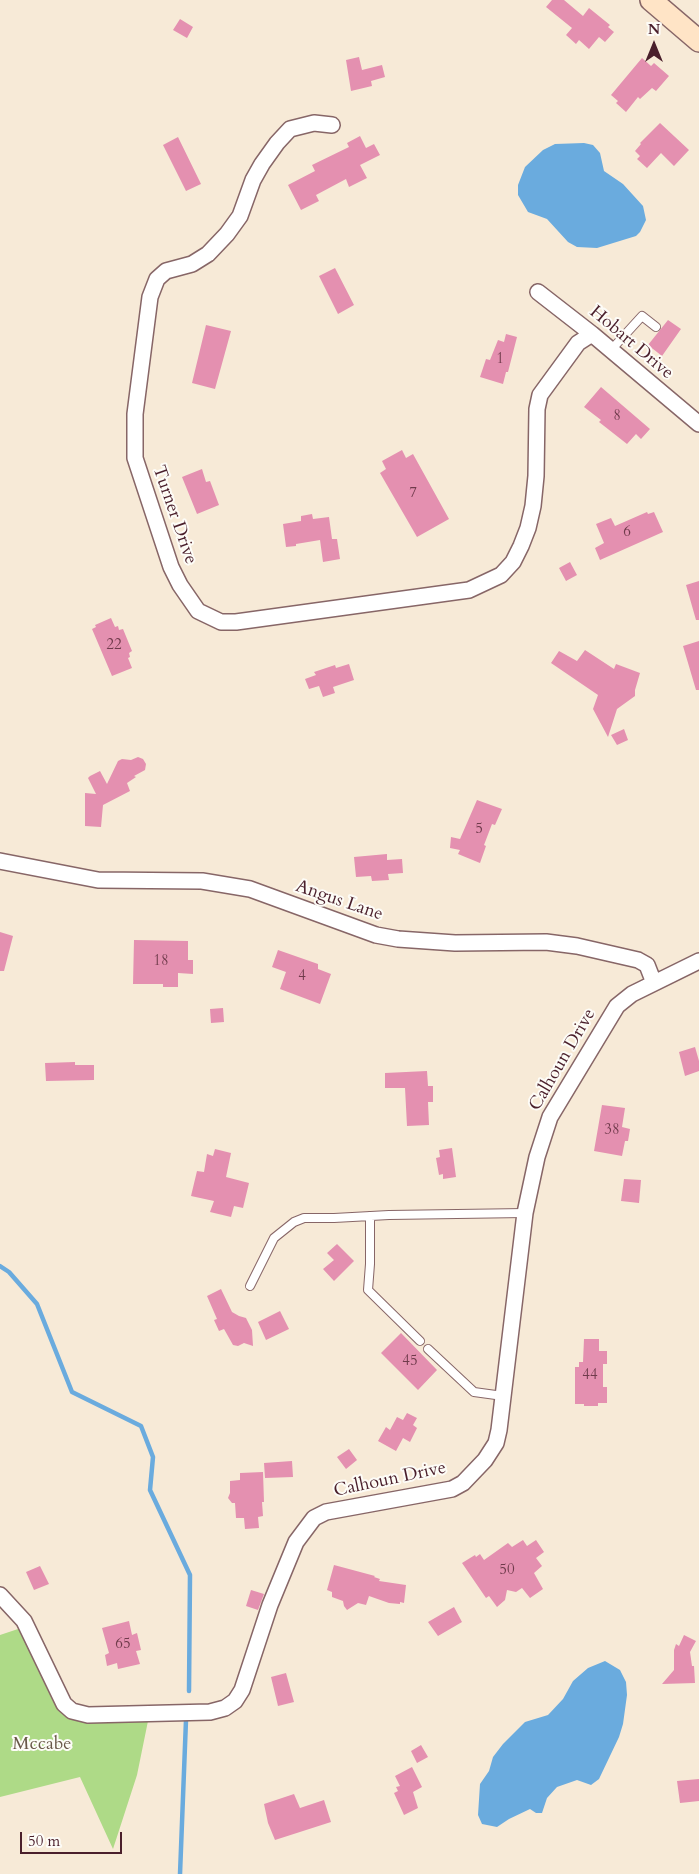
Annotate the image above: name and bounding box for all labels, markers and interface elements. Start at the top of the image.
north arrow [629,20,679,70]
text: N [648,20,660,39]
street label: Hobart Drive [585,302,677,384]
house number: 1 [496,351,504,369]
house number: 8 [613,408,621,426]
street label: Turner Drive [147,463,201,567]
house number: 7 [409,485,417,503]
house number: 6 [623,524,631,542]
house number: 22 [106,637,122,655]
house number: 5 [475,821,483,839]
street label: Angus Lane [292,876,386,926]
house number: 18 [153,953,169,971]
house number: 4 [298,968,306,986]
street label: Calhoun Drive [525,1005,601,1115]
house number: 38 [604,1122,620,1140]
house number: 45 [402,1353,418,1371]
house number: 44 [582,1367,598,1385]
street label: Calhoun Drive [332,1458,448,1502]
house number: 50 [499,1562,515,1580]
house number: 65 [115,1636,131,1654]
park label: Mccabe [13,1734,71,1756]
scale bar [22,1822,125,1854]
text: 50 m [28,1831,60,1851]

